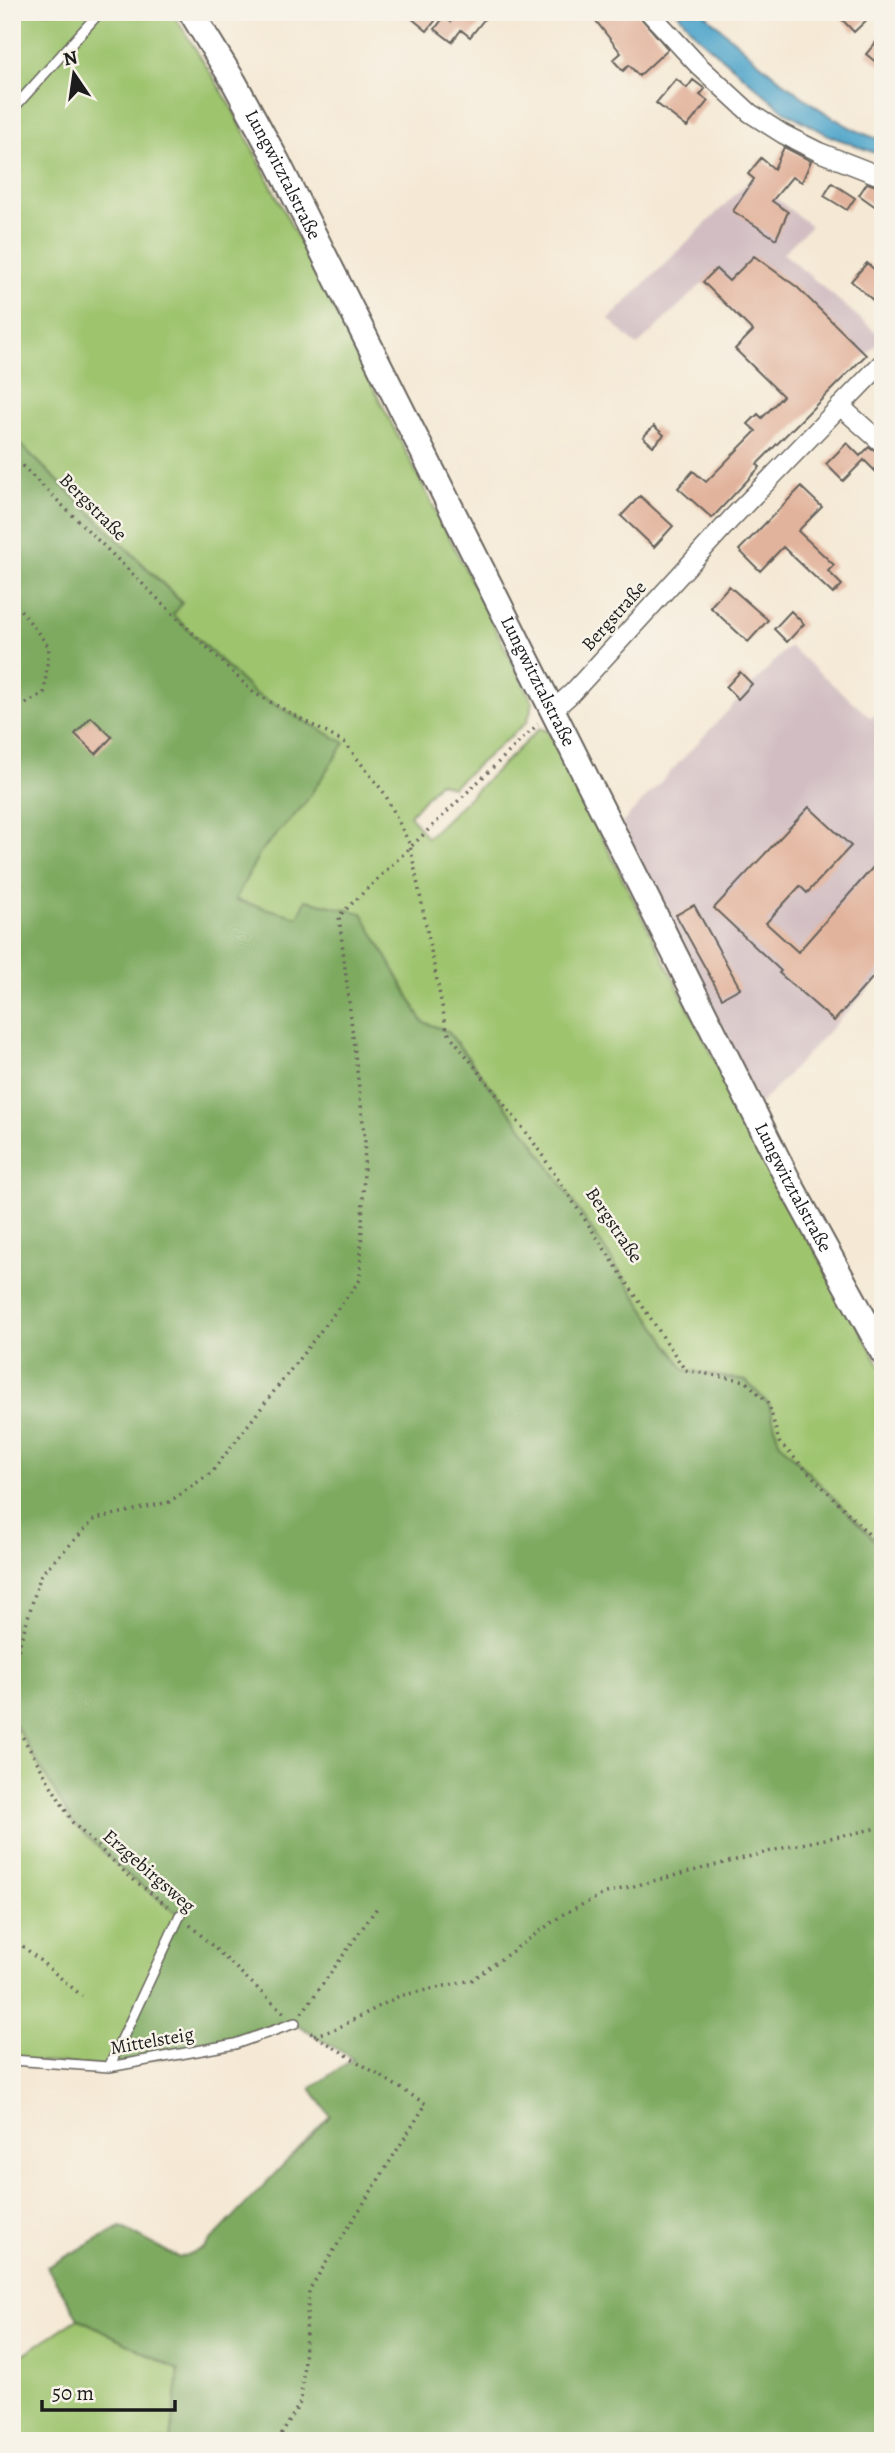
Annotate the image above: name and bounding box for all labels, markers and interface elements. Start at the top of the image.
north arrow [38,38,108,108]
text: N [61,44,80,73]
street label: Lungwitztalstraße [239,105,327,244]
street label: Bergstraße [53,467,133,547]
street label: Bergstraße [576,575,652,657]
street label: Lungwitztalstraße [494,611,582,751]
street label: Lungwitztalstraße [748,1118,838,1257]
street label: Bergstraße [579,1182,649,1268]
street label: Erzgebirgsweg [97,1823,201,1919]
street label: Mittelsteig [108,2021,196,2061]
scale bar [42,2369,175,2413]
text: 50 m [52,2379,94,2407]

